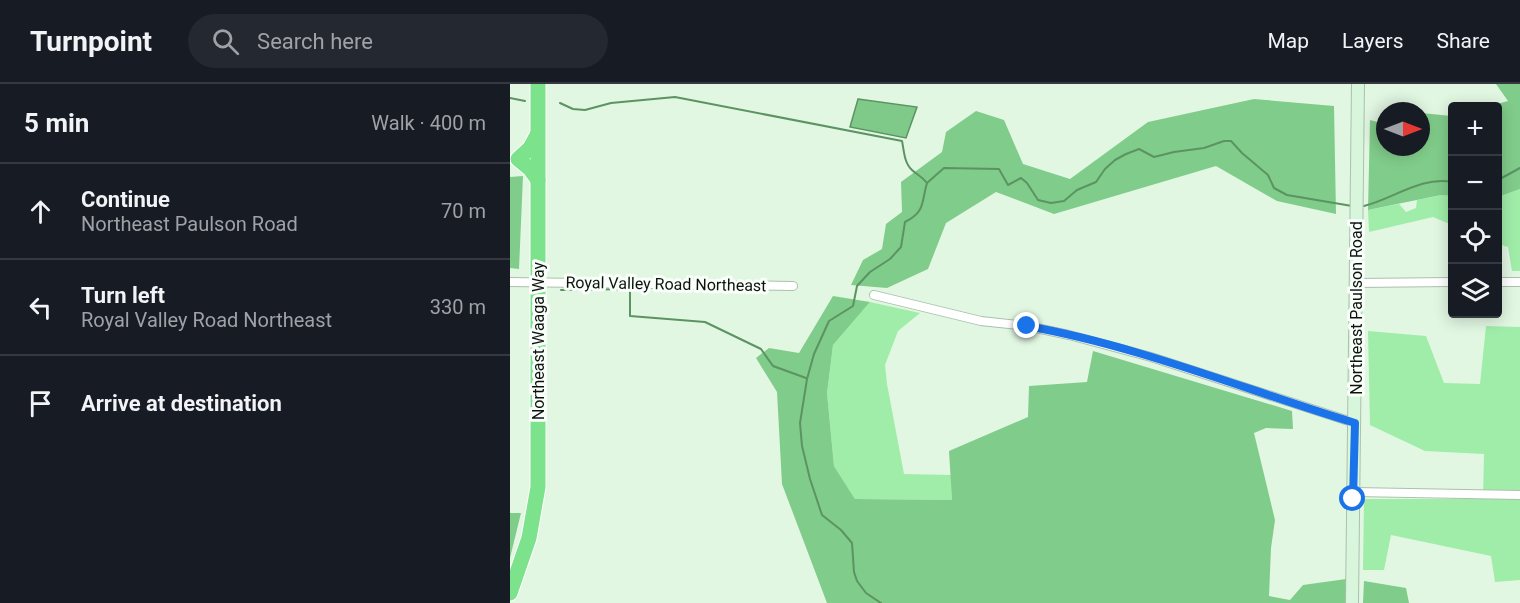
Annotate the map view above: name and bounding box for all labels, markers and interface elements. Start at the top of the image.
search box [188,14,608,68]
text: Turnpoint [30,25,152,58]
icon: search [209,25,242,58]
text: Search here [257,29,373,54]
text: Map [1267,29,1309,53]
text: Layers [1342,29,1403,53]
text: Share [1436,29,1490,53]
north arrow [1376,102,1430,156]
map controls [1448,102,1502,318]
button: + [1448,102,1502,156]
text: 5 min [24,108,89,138]
text: Walk · 400 m [371,111,486,135]
button: − [1448,156,1502,210]
text: Continue [81,187,170,212]
icon: ahead [24,195,57,228]
text: 70 m [441,199,486,223]
button: locate [1448,210,1502,264]
text: Northeast Paulson Road [81,212,298,236]
street label: Northeast Paulson Road [1347,221,1366,395]
street label: Northeast Waaga Way [529,262,548,420]
button: layers [1448,264,1502,318]
street label: Royal Valley Road Northeast [565,273,767,295]
text: Turn left [81,283,165,308]
icon: left [24,291,57,324]
text: 330 m [430,295,486,319]
text: Royal Valley Road Northeast [81,308,332,332]
route end [1013,312,1039,338]
icon: arrive [24,387,57,420]
text: Arrive at destination [81,391,282,416]
route start [1339,485,1365,511]

